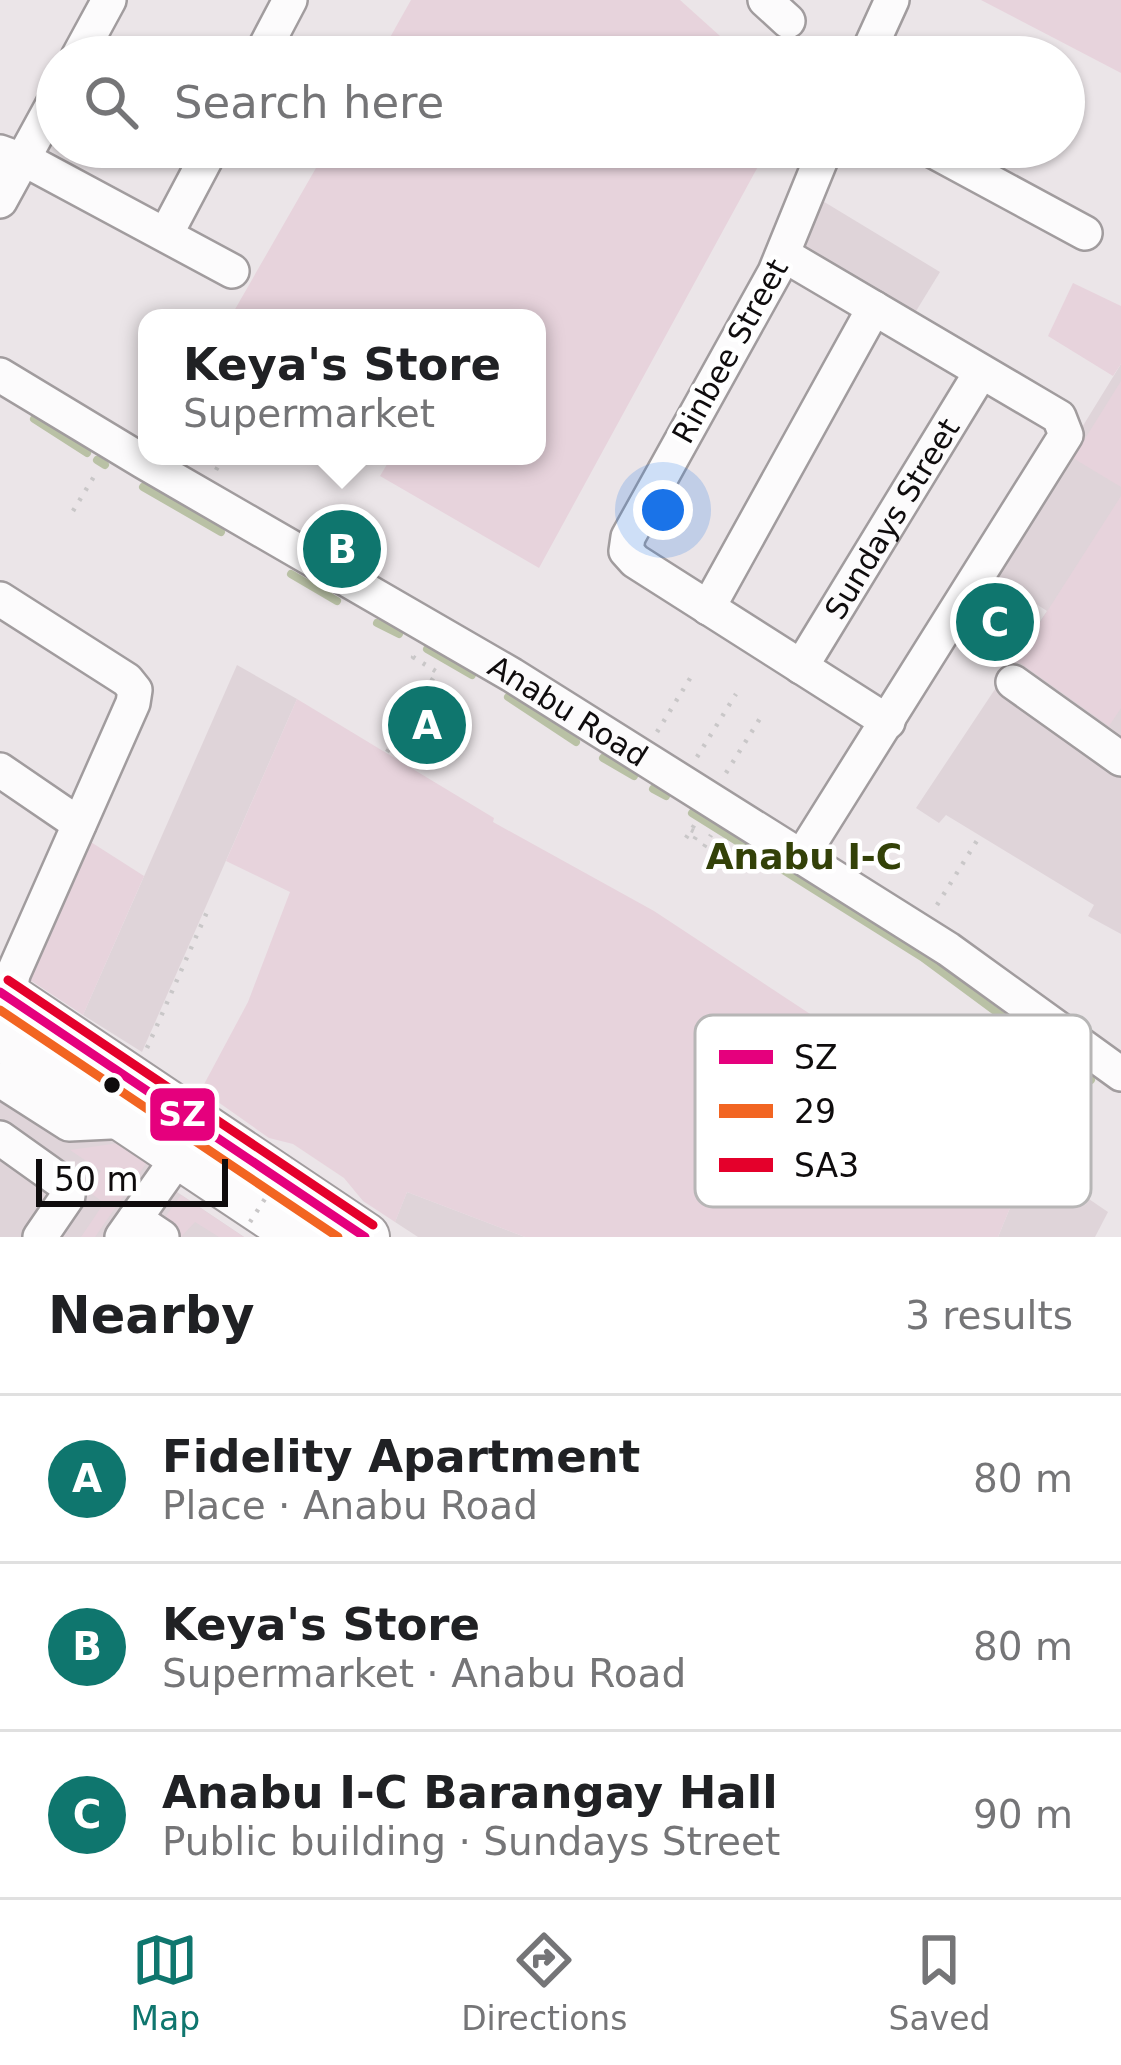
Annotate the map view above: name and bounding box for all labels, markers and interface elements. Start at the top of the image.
search box [36,36,1085,168]
icon: search [78,69,144,135]
text: Search here [174,76,444,129]
street label: Rinbee Street [665,253,795,449]
popup [138,309,546,465]
text: Keya's Store [183,338,501,391]
text: Supermarket [183,391,435,436]
street label: Sundays Street [817,412,966,625]
your location [633,480,693,540]
pin: B [303,504,381,594]
pin: C [956,577,1034,667]
street label: Anabu Road [483,648,654,773]
pin: A [388,680,466,770]
district label: Anabu I-C [706,836,902,877]
legend [695,1015,1091,1207]
text: SZ [794,1038,838,1077]
unlabelled marker [101,1074,123,1096]
line badge: SZ [148,1086,217,1143]
text: 29 [794,1092,836,1131]
text: SZ [158,1095,206,1134]
text: SA3 [794,1146,859,1185]
scale bar [36,1153,228,1206]
text: 50 m [54,1160,139,1199]
text: Nearby [48,1286,255,1345]
text: 3 results [905,1293,1073,1338]
text: Fidelity Apartment [162,1430,640,1483]
text: A [72,1456,102,1501]
text: 80 m [973,1456,1073,1501]
text: Place · Anabu Road [162,1483,538,1528]
text: Keya's Store [162,1598,480,1651]
text: B [72,1624,102,1669]
text: 80 m [973,1624,1073,1669]
text: Supermarket · Anabu Road [162,1651,686,1696]
text: Anabu I-C Barangay Hall [162,1766,778,1819]
text: C [73,1792,101,1837]
text: 90 m [973,1792,1073,1837]
text: Public building · Sundays Street [162,1819,780,1864]
tab: Map [131,1927,200,2038]
tab: Directions [461,1927,627,2038]
tab: Saved [889,1927,990,2038]

